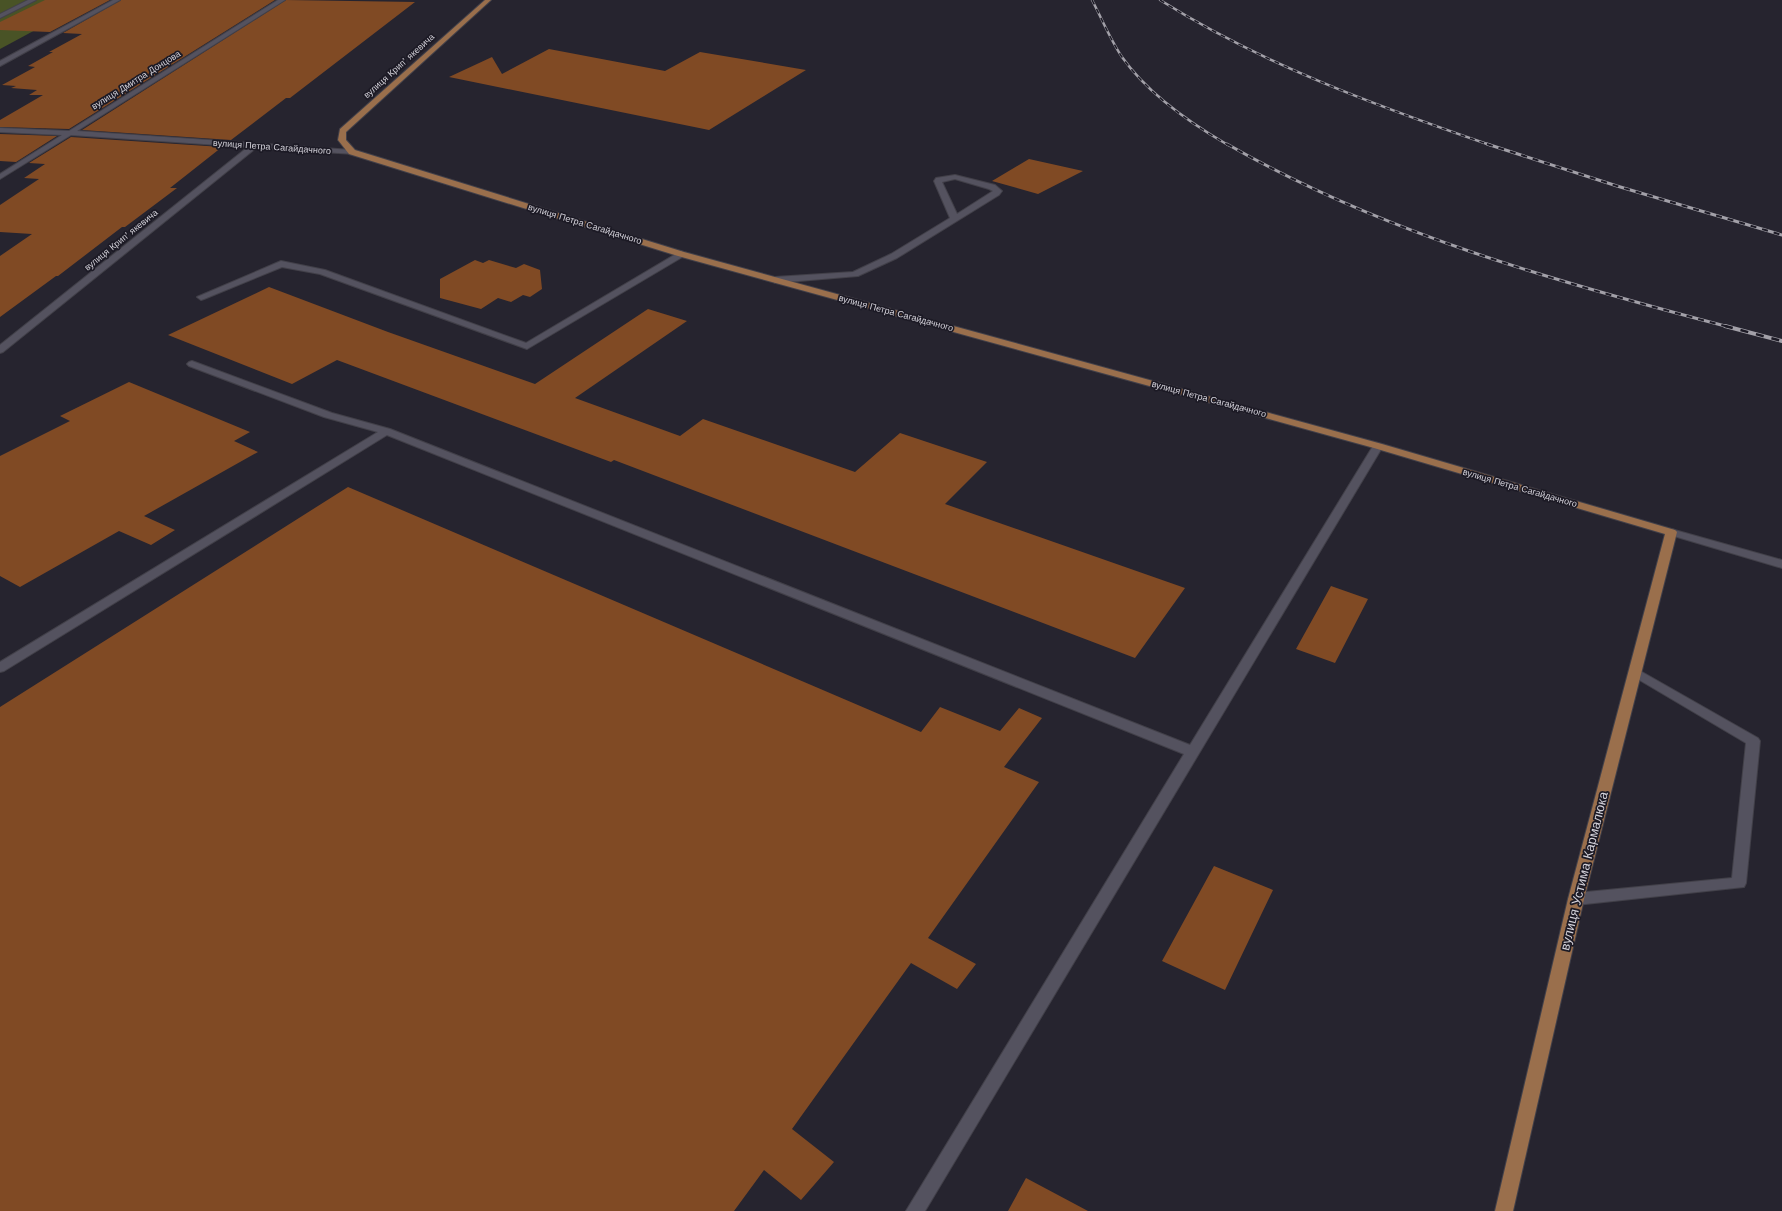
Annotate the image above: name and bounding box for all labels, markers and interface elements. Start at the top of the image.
street label: вулиця Крипʼякевича [362,32,436,100]
street label: вулиця Дмитра Донцова [90,49,182,111]
street label: вулиця Петра Сагайдачного [213,138,331,156]
street label: вулиця Петра Сагайдачного [527,202,643,246]
street label: вулиця Крипʼякевича [82,207,160,273]
street label: вулиця Петра Сагайдачного [838,293,954,333]
street label: вулиця Петра Сагайдачного [1151,379,1267,419]
street label: вулиця Петра Сагайдачного [1462,467,1578,509]
street label: вулиця Устима Кармалюка [1557,789,1611,952]

